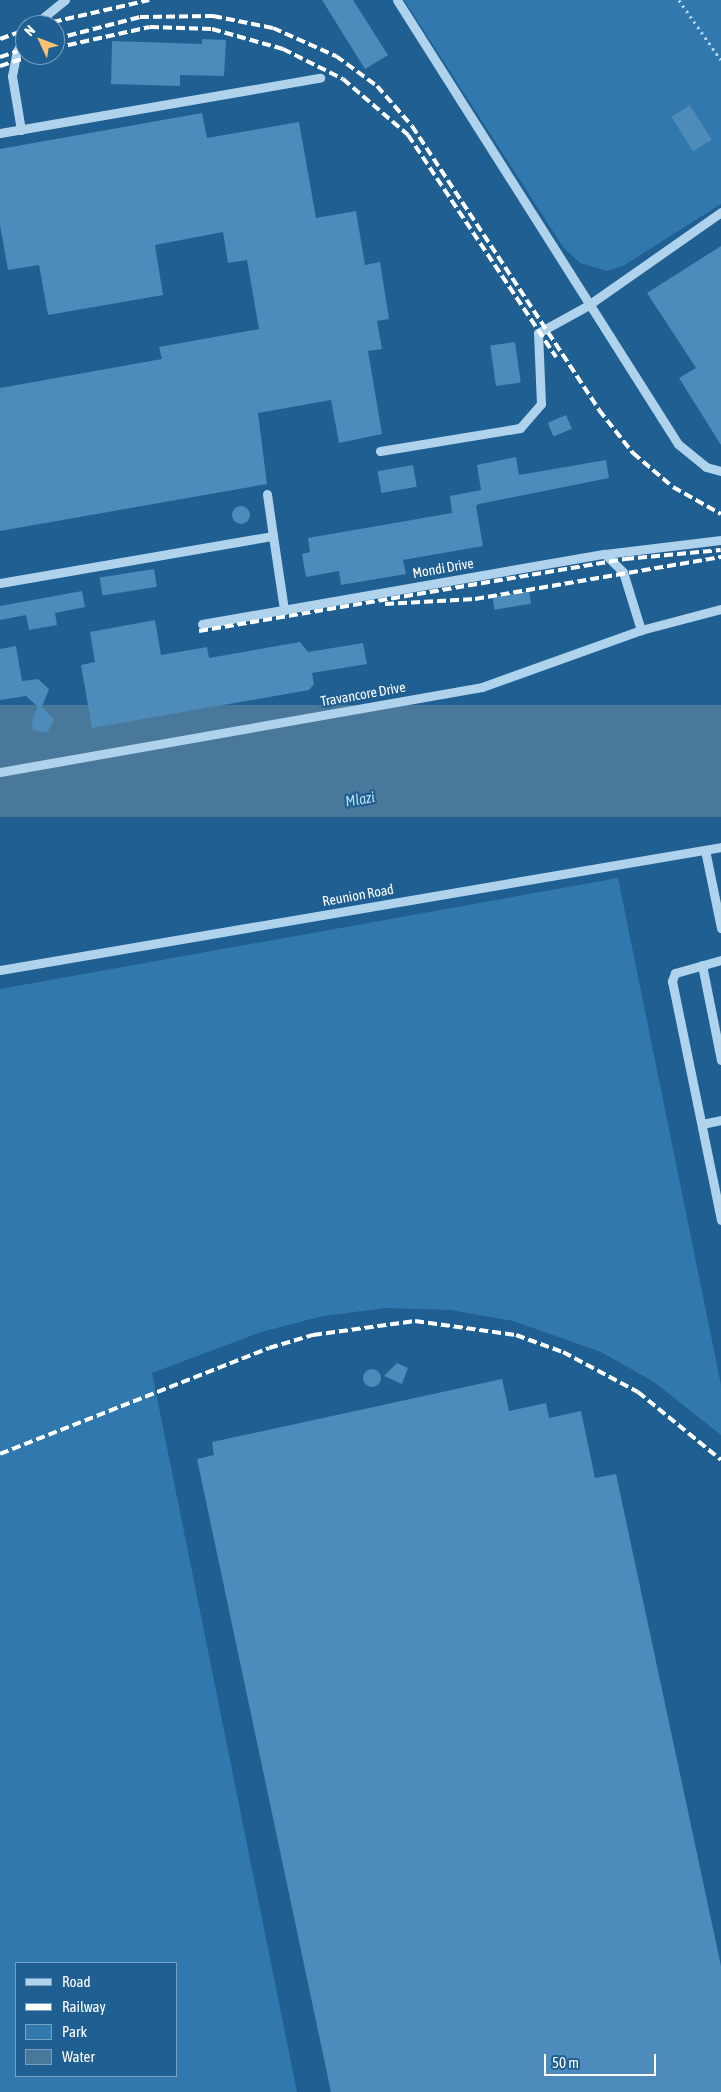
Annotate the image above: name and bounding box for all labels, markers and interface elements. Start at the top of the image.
north arrow [15,15,65,65]
text: N [21,22,38,39]
street label: Mondi Drive [411,554,475,582]
street label: Travancore Drive [319,678,407,710]
water label: Mlazi [344,788,376,810]
street label: Reunion Road [321,880,395,910]
legend [15,1962,178,2077]
text: Road [62,1973,91,1990]
text: Railway [62,1998,106,2015]
text: Park [62,2023,87,2040]
scale bar [546,2044,658,2076]
text: Water [62,2048,95,2065]
text: 50 m [552,2054,579,2071]

